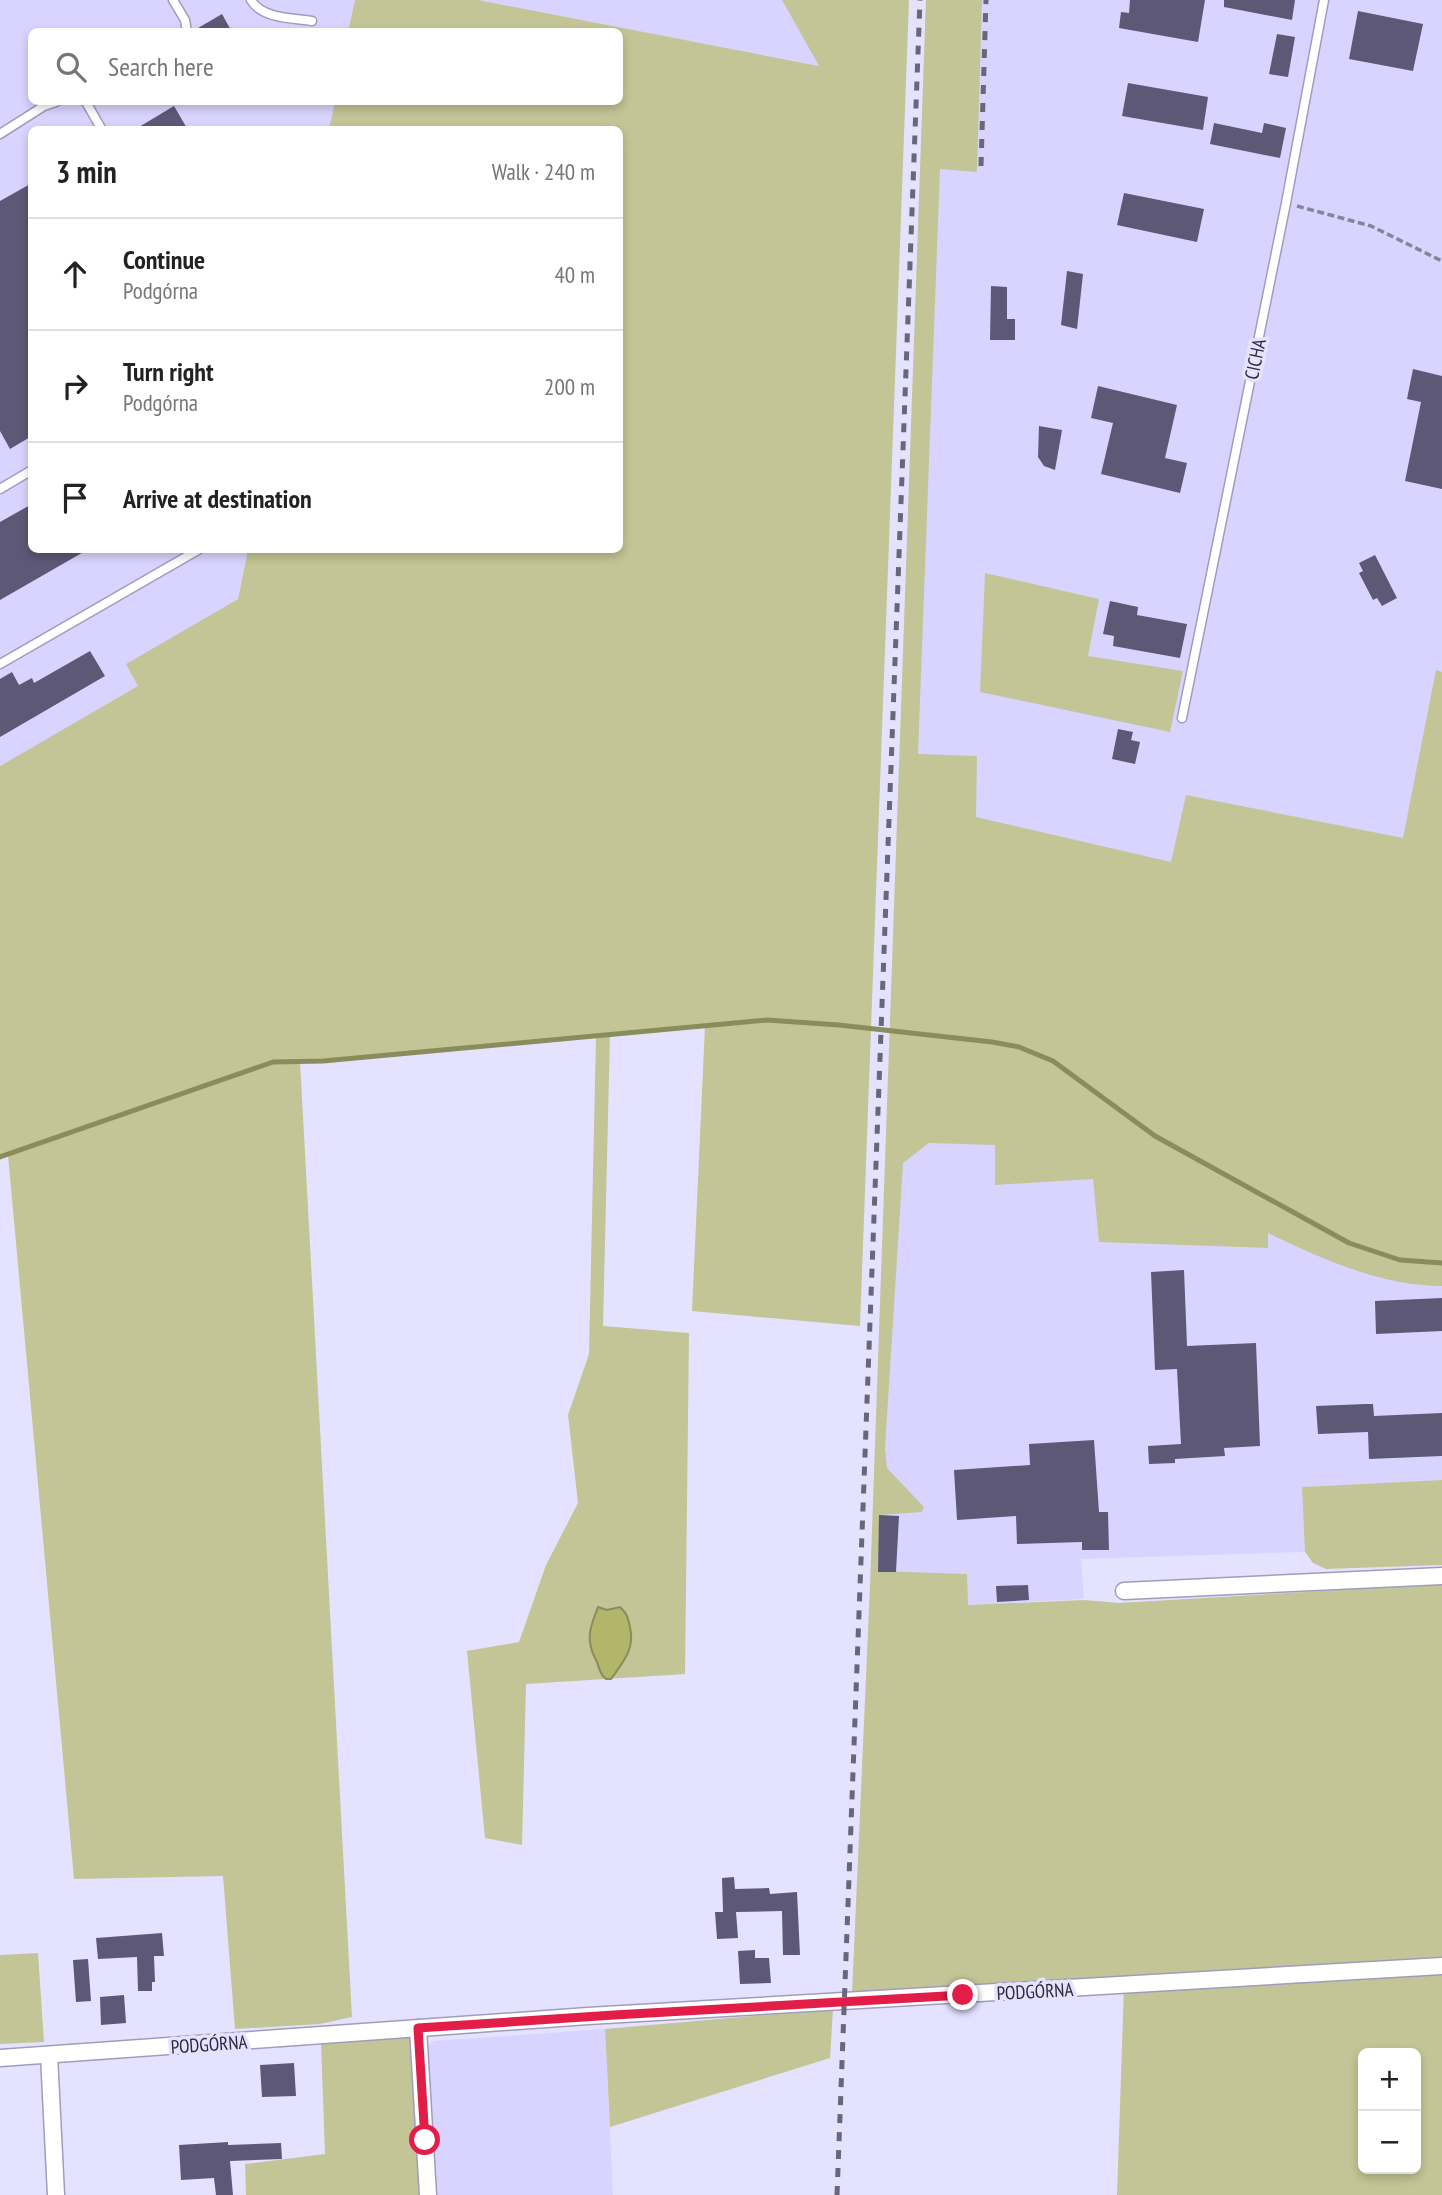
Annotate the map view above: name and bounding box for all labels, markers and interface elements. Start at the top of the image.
search box [28,28,623,105]
icon: search [52,48,90,86]
text: Search here [108,50,214,83]
text: 3 min [56,152,117,191]
text: Walk · 240 m [492,157,595,186]
text: Continue [123,243,205,276]
icon: ahead [56,255,94,293]
text: 40 m [554,260,595,289]
text: Podgórna [123,276,198,305]
street label: CICHA [1239,336,1271,382]
text: Turn right [123,355,214,388]
icon: right [56,367,94,405]
text: 200 m [544,372,595,401]
text: Podgórna [123,388,198,417]
icon: arrive [56,479,94,517]
text: Arrive at destination [123,482,312,515]
street label: PODGÓRNA [996,1977,1074,2005]
route end [947,1979,978,2010]
street label: PODGÓRNA [170,2029,248,2059]
map controls [1358,2048,1421,2174]
button: + [1358,2048,1421,2111]
button: − [1358,2111,1421,2174]
route start [409,2124,440,2155]

